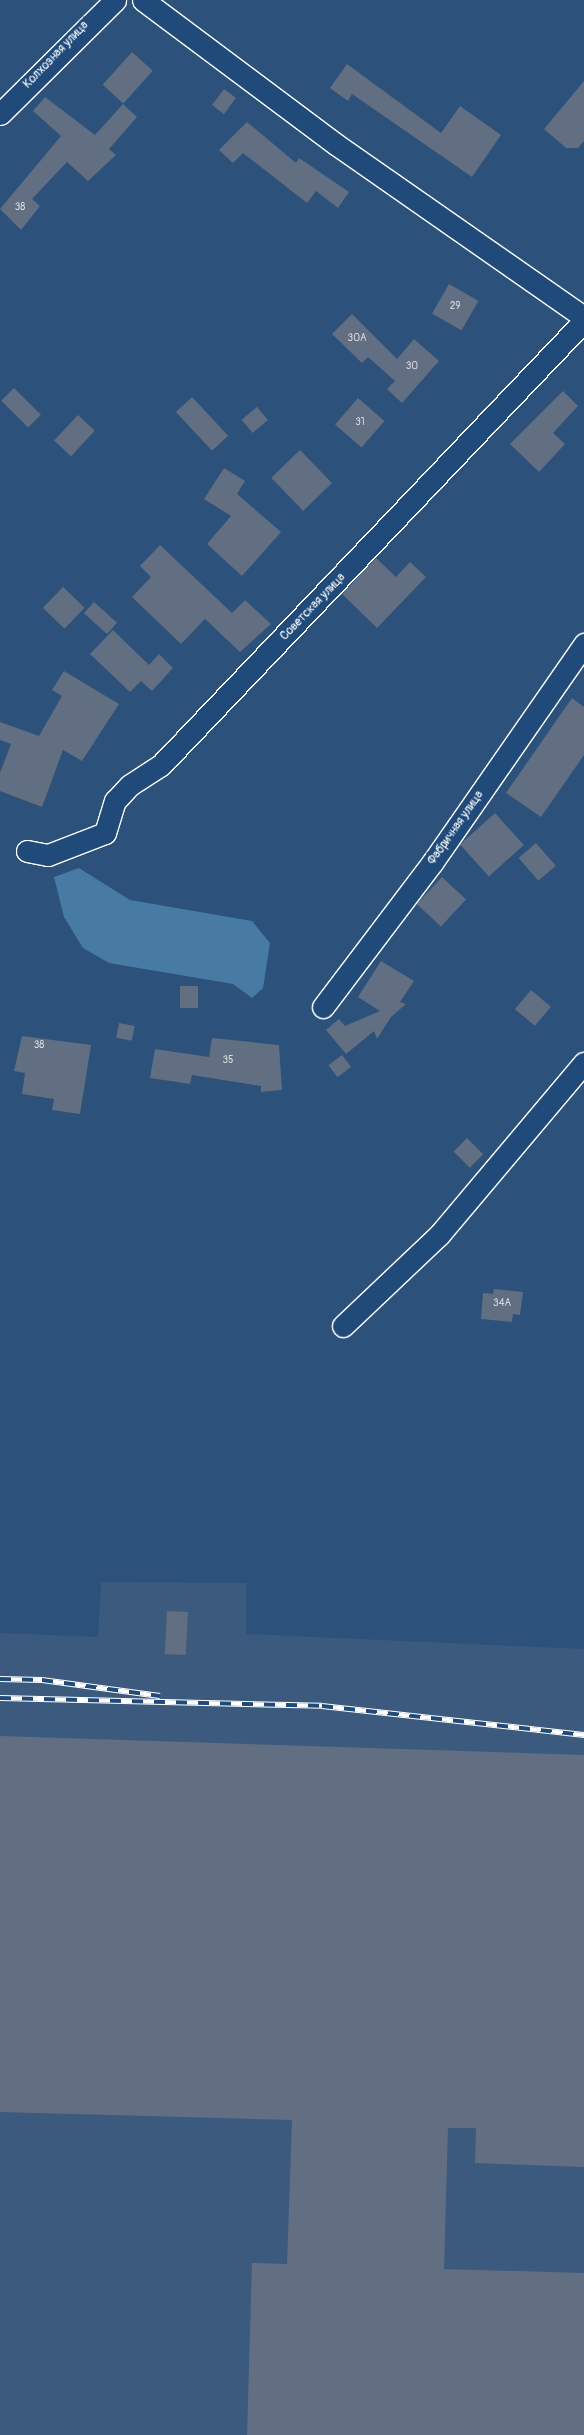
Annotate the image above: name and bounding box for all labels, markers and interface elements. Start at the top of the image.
street label: Колхозная улица [20,19,92,91]
house number: 38 [15,202,25,214]
house number: 29 [450,301,460,313]
house number: 30А [348,333,366,345]
house number: 30 [406,361,418,373]
house number: 31 [355,417,365,429]
street label: Советская улица [277,570,349,644]
street label: Фабричная улица [425,788,487,868]
house number: 38 [34,1040,44,1052]
house number: 35 [223,1055,233,1067]
house number: 34А [493,1298,511,1310]

